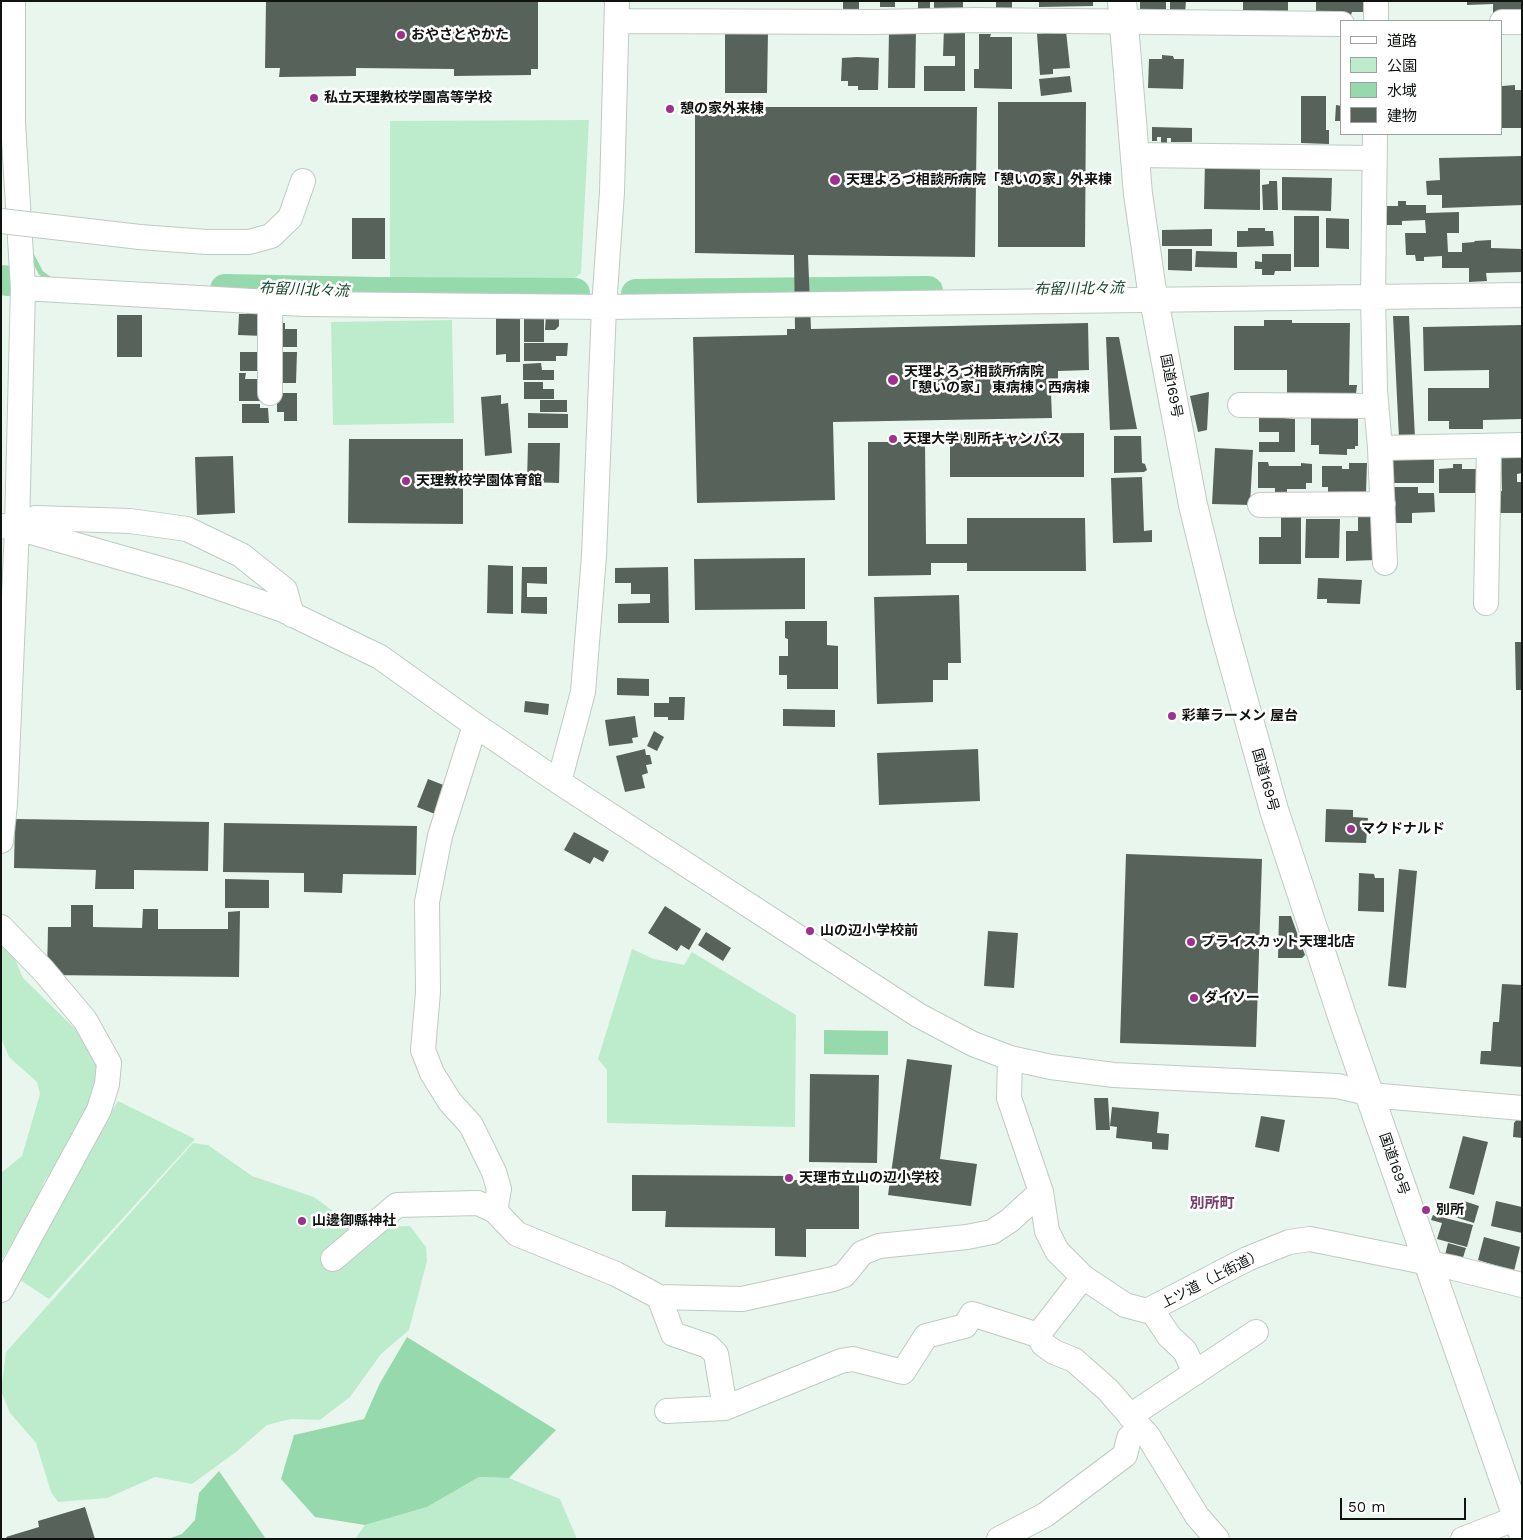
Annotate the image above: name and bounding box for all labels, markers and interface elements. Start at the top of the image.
legend [1340,20,1503,135]
place label: おやさとやかた [411,27,509,43]
marker: おやさとやかた [395,29,407,41]
text: 道路 [1387,32,1417,50]
text: 公園 [1387,57,1417,75]
text: 水域 [1387,82,1417,100]
place label: 私立天理教校学園高等学校 [324,90,492,106]
marker: 私立天理教校学園高等学校 [308,92,320,104]
place label: 憩の家外来棟 [680,101,764,117]
marker: 憩の家外来棟 [664,103,676,115]
text: 建物 [1387,107,1417,125]
place label: 天理よろづ相談所病院「憩いの家」外来棟 [846,172,1112,188]
marker: 天理よろづ相談所病院「憩いの家」外来棟 [828,173,842,187]
water label: 布留川北々流 [259,279,349,301]
water label: 布留川北々流 [1034,279,1124,299]
street label: 国道169号 [1157,353,1185,419]
place label: 天理よろづ相談所病院 「憩いの家」 東病棟・西病棟 [904,364,1090,397]
marker: 天理よろづ相談所病院 「憩いの家」 東病棟・西病棟 [886,373,900,387]
place label: 天理大学 別所キャンパス [903,431,1061,447]
marker: 天理大学 別所キャンパス [887,433,899,445]
place label: 天理教校学園体育館 [416,473,542,489]
marker: 天理教校学園体育館 [400,475,412,487]
place label: 彩華ラーメン 屋台 [1182,708,1298,724]
marker: 彩華ラーメン 屋台 [1166,710,1178,722]
street label: 国道169号 [1248,747,1282,813]
place label: マクドナルド [1361,821,1445,837]
marker: マクドナルド [1345,823,1357,835]
place label: 山の辺小学校前 [820,923,918,939]
marker: 山の辺小学校前 [804,925,816,937]
place label: プライスカット天理北店 [1201,934,1355,950]
marker: プライスカット天理北店 [1185,936,1197,948]
place label: ダイソー [1204,990,1260,1006]
marker: ダイソー [1188,992,1200,1004]
street label: 国道169号 [1376,1131,1412,1197]
place label: 天理市立山の辺小学校 [799,1170,939,1186]
marker: 天理市立山の辺小学校 [783,1172,795,1184]
district label: 別所町 [1190,1195,1234,1213]
place label: 別所 [1436,1202,1464,1218]
marker: 別所 [1420,1204,1432,1216]
place label: 山邊御縣神社 [312,1213,396,1229]
marker: 山邊御縣神社 [296,1215,308,1227]
street label: 上ツ道（上街道） [1158,1246,1266,1312]
scale bar [1343,1488,1469,1520]
text: 50 m [1348,1498,1385,1516]

